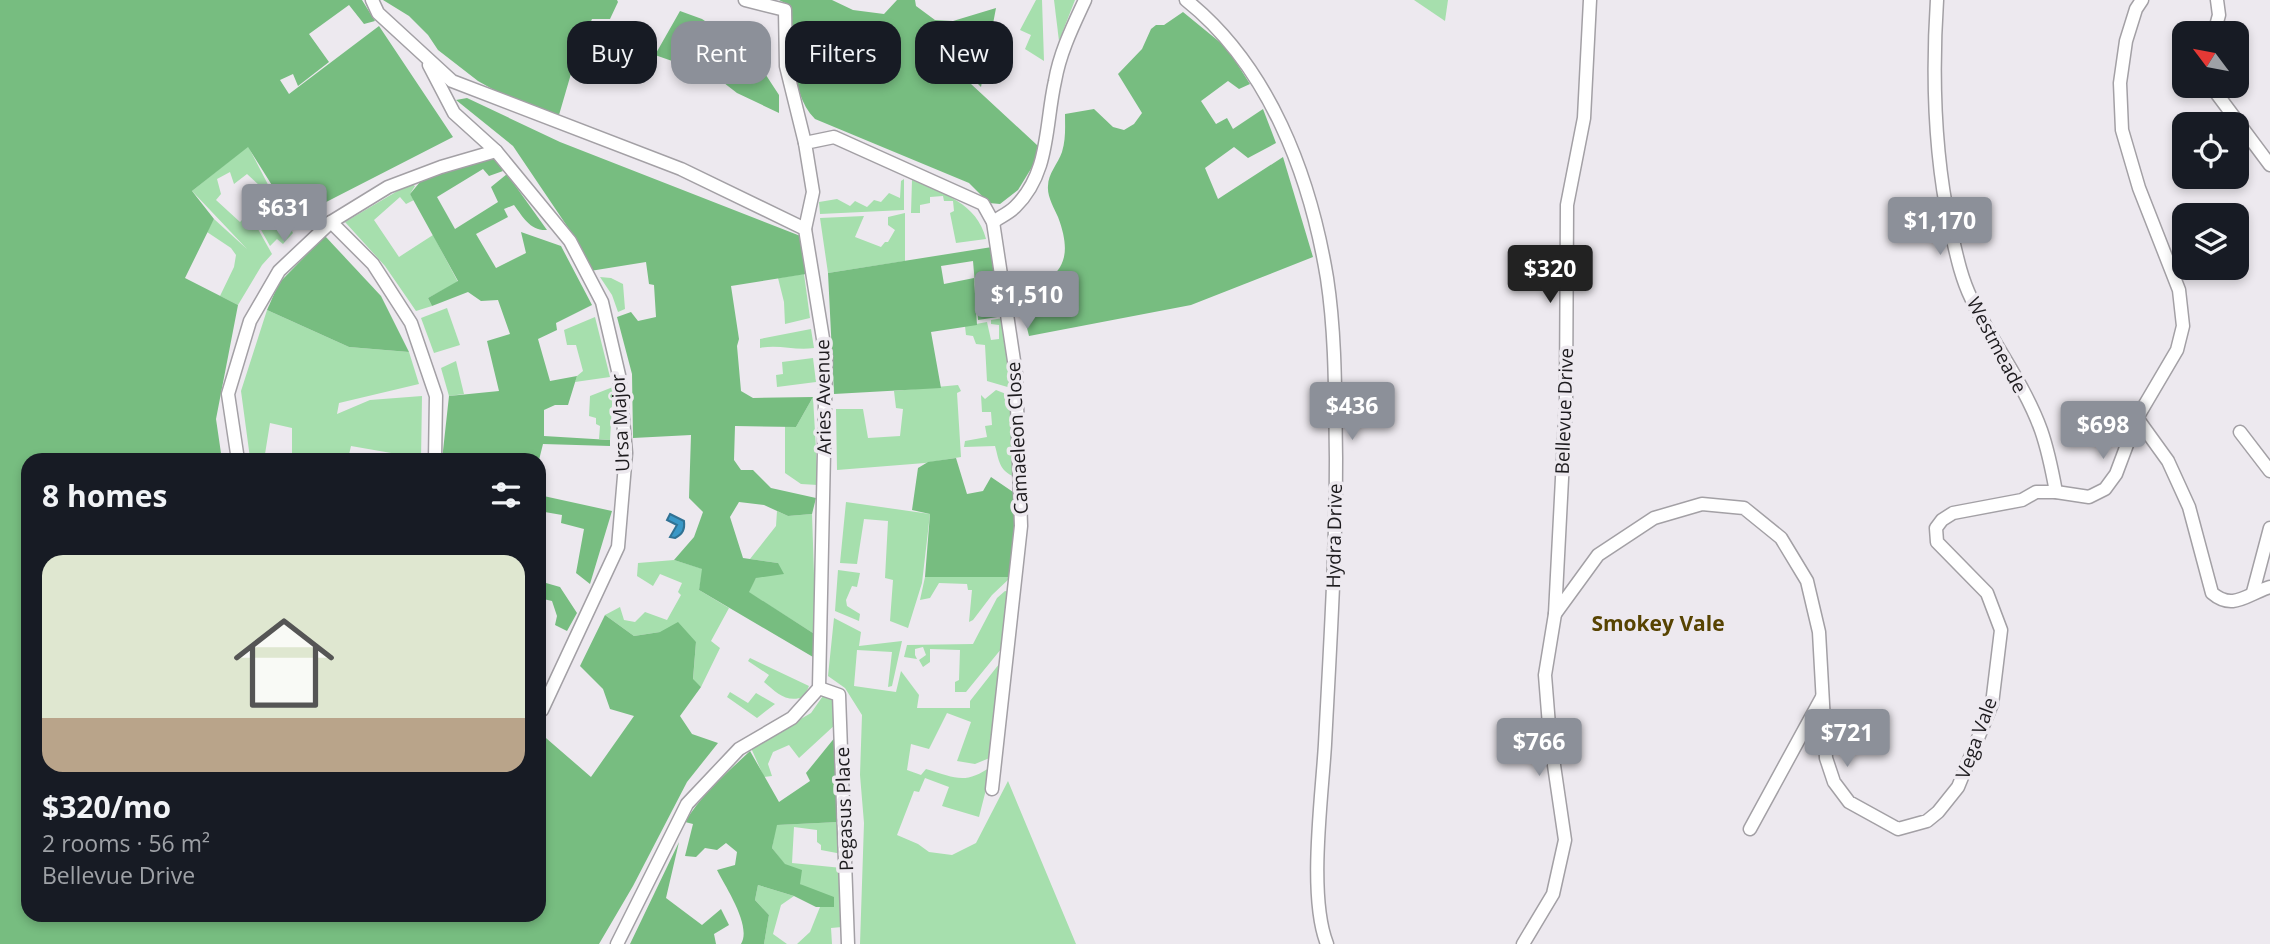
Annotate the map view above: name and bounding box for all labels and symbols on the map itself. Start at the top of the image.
north arrow [2172,21,2249,98]
pin: $631 [243,184,325,244]
pin: $1,170 [1883,198,1997,257]
pin: $320 [1509,246,1591,305]
pin: $1,510 [970,272,1084,331]
street label: Westmeade [1961,292,2033,398]
street label: Aries Avenue [809,339,837,455]
street label: Bellevue Drive [1549,347,1579,475]
street label: Camaeleon Close [1000,361,1034,515]
street label: Ursa Major [604,373,636,473]
pin: $436 [1311,382,1393,442]
pin: $698 [2062,402,2144,461]
street label: Hydra Drive [1320,483,1348,589]
district label: Smokey Vale [1591,609,1725,637]
street label: Vega Vale [1949,694,2003,782]
pin: $721 [1806,710,1888,769]
pin: $766 [1498,718,1580,778]
street label: Pegasus Place [829,746,859,872]

